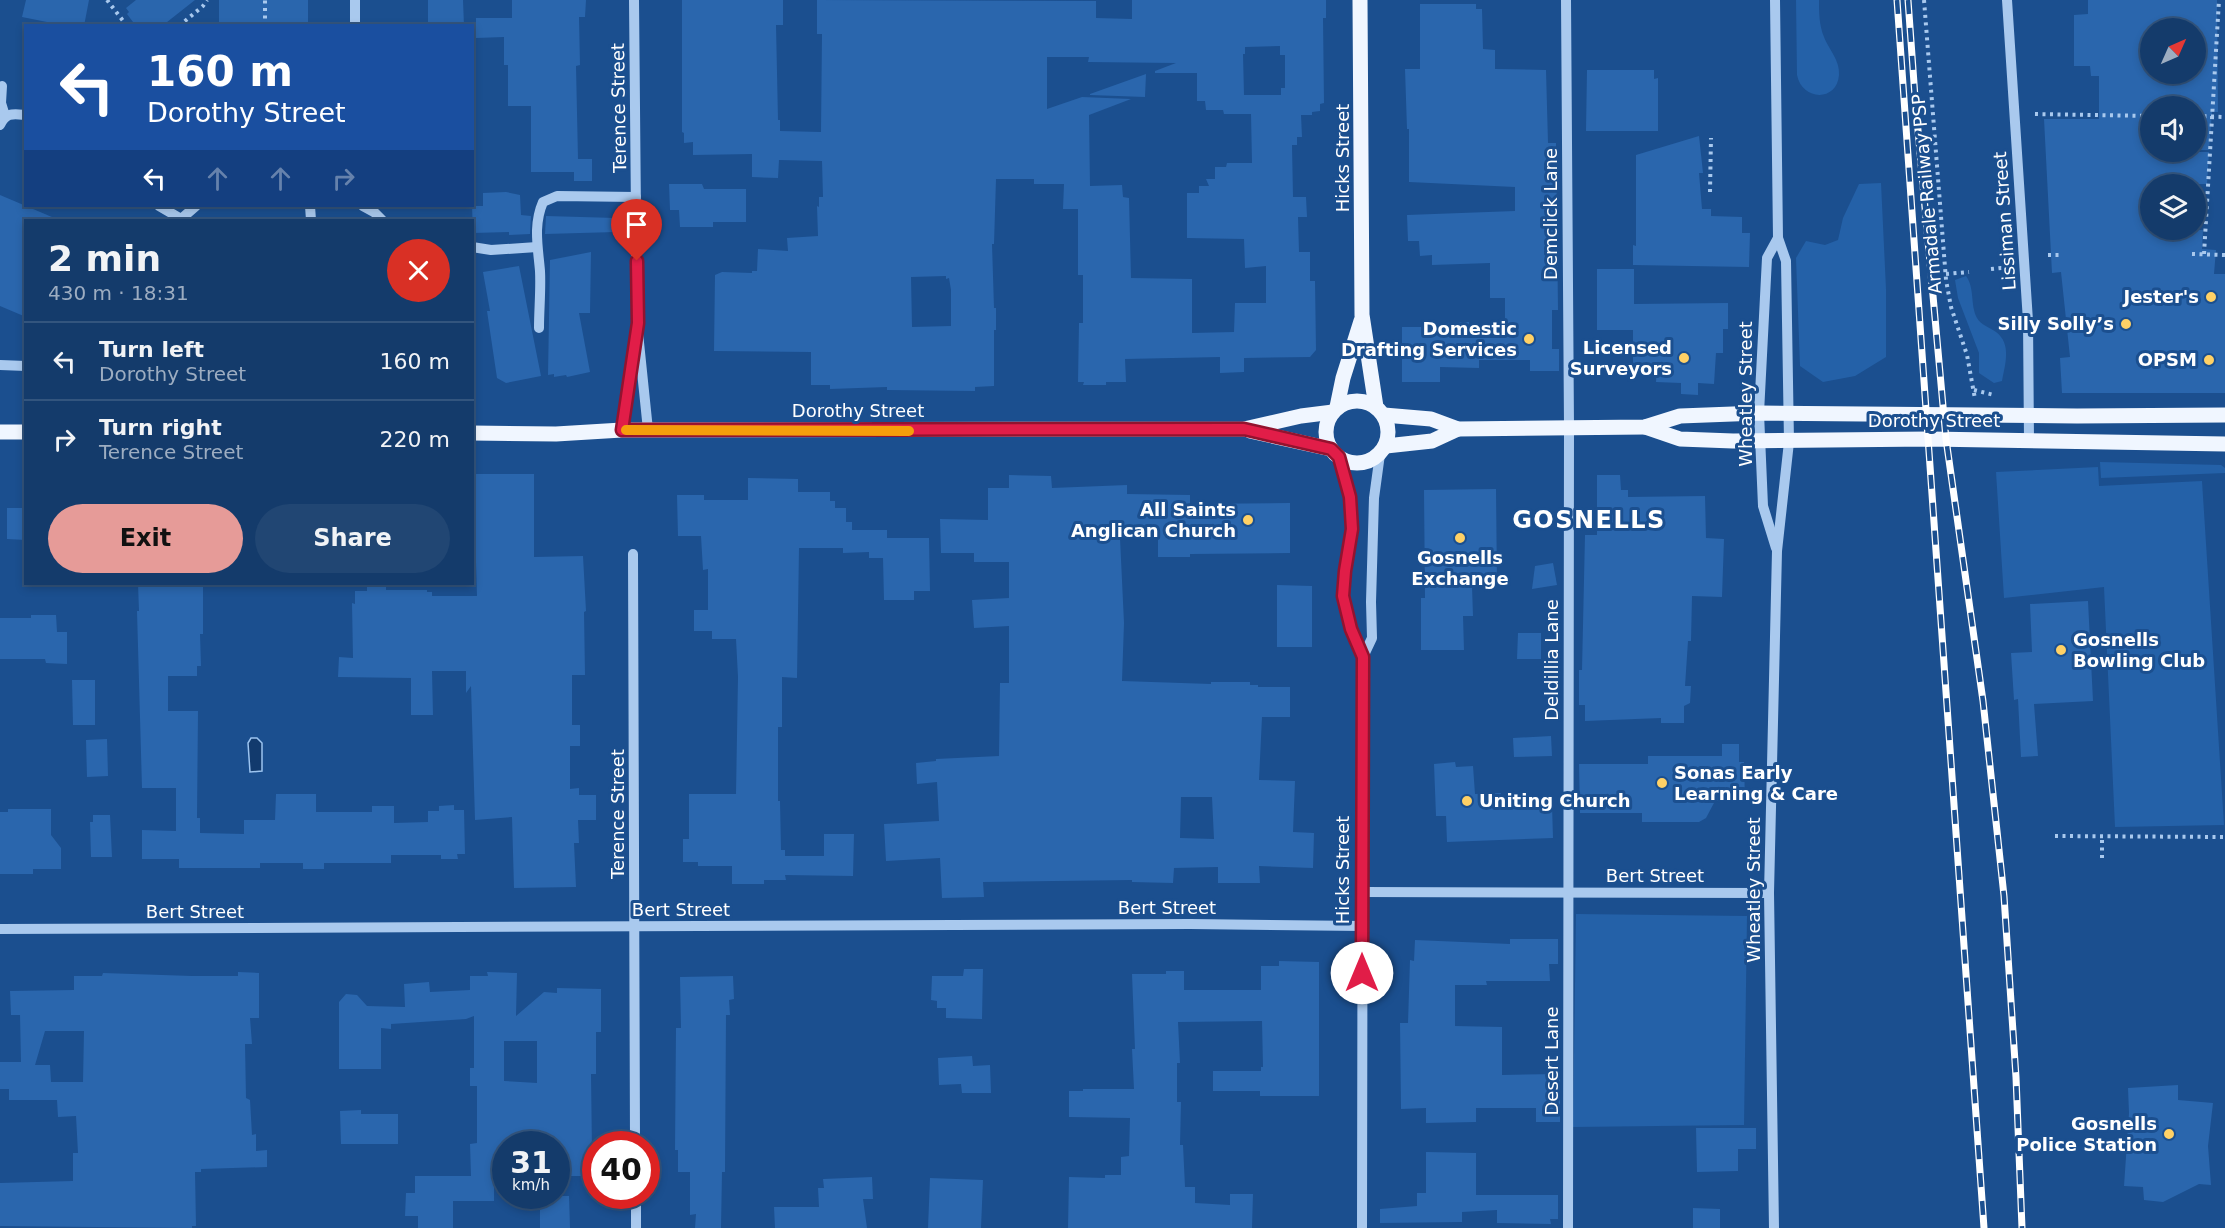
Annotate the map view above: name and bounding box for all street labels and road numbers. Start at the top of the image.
street label: Terence Street [607,43,630,174]
street label: Armadale Railway PSP [1907,93,1946,295]
street label: Hicks Street [1332,104,1353,212]
street label: Demclick Lane [1540,148,1561,280]
street label: Lissiman Street [1989,151,2020,291]
street label: Wheatley Street [1735,321,1756,467]
street label: Dorothy Street [792,400,924,421]
street label: Dorothy Street [1868,410,2000,431]
street label: Deldillia Lane [1541,599,1562,721]
street label: Terence Street [607,749,628,880]
street label: Hicks Street [1332,816,1353,924]
street label: Wheatley Street [1743,817,1764,963]
street label: Bert Street [1606,865,1704,886]
street label: Bert Street [1118,897,1216,918]
street label: Bert Street [632,899,730,920]
street label: Bert Street [146,901,244,922]
street label: Desert Lane [1541,1006,1562,1116]

